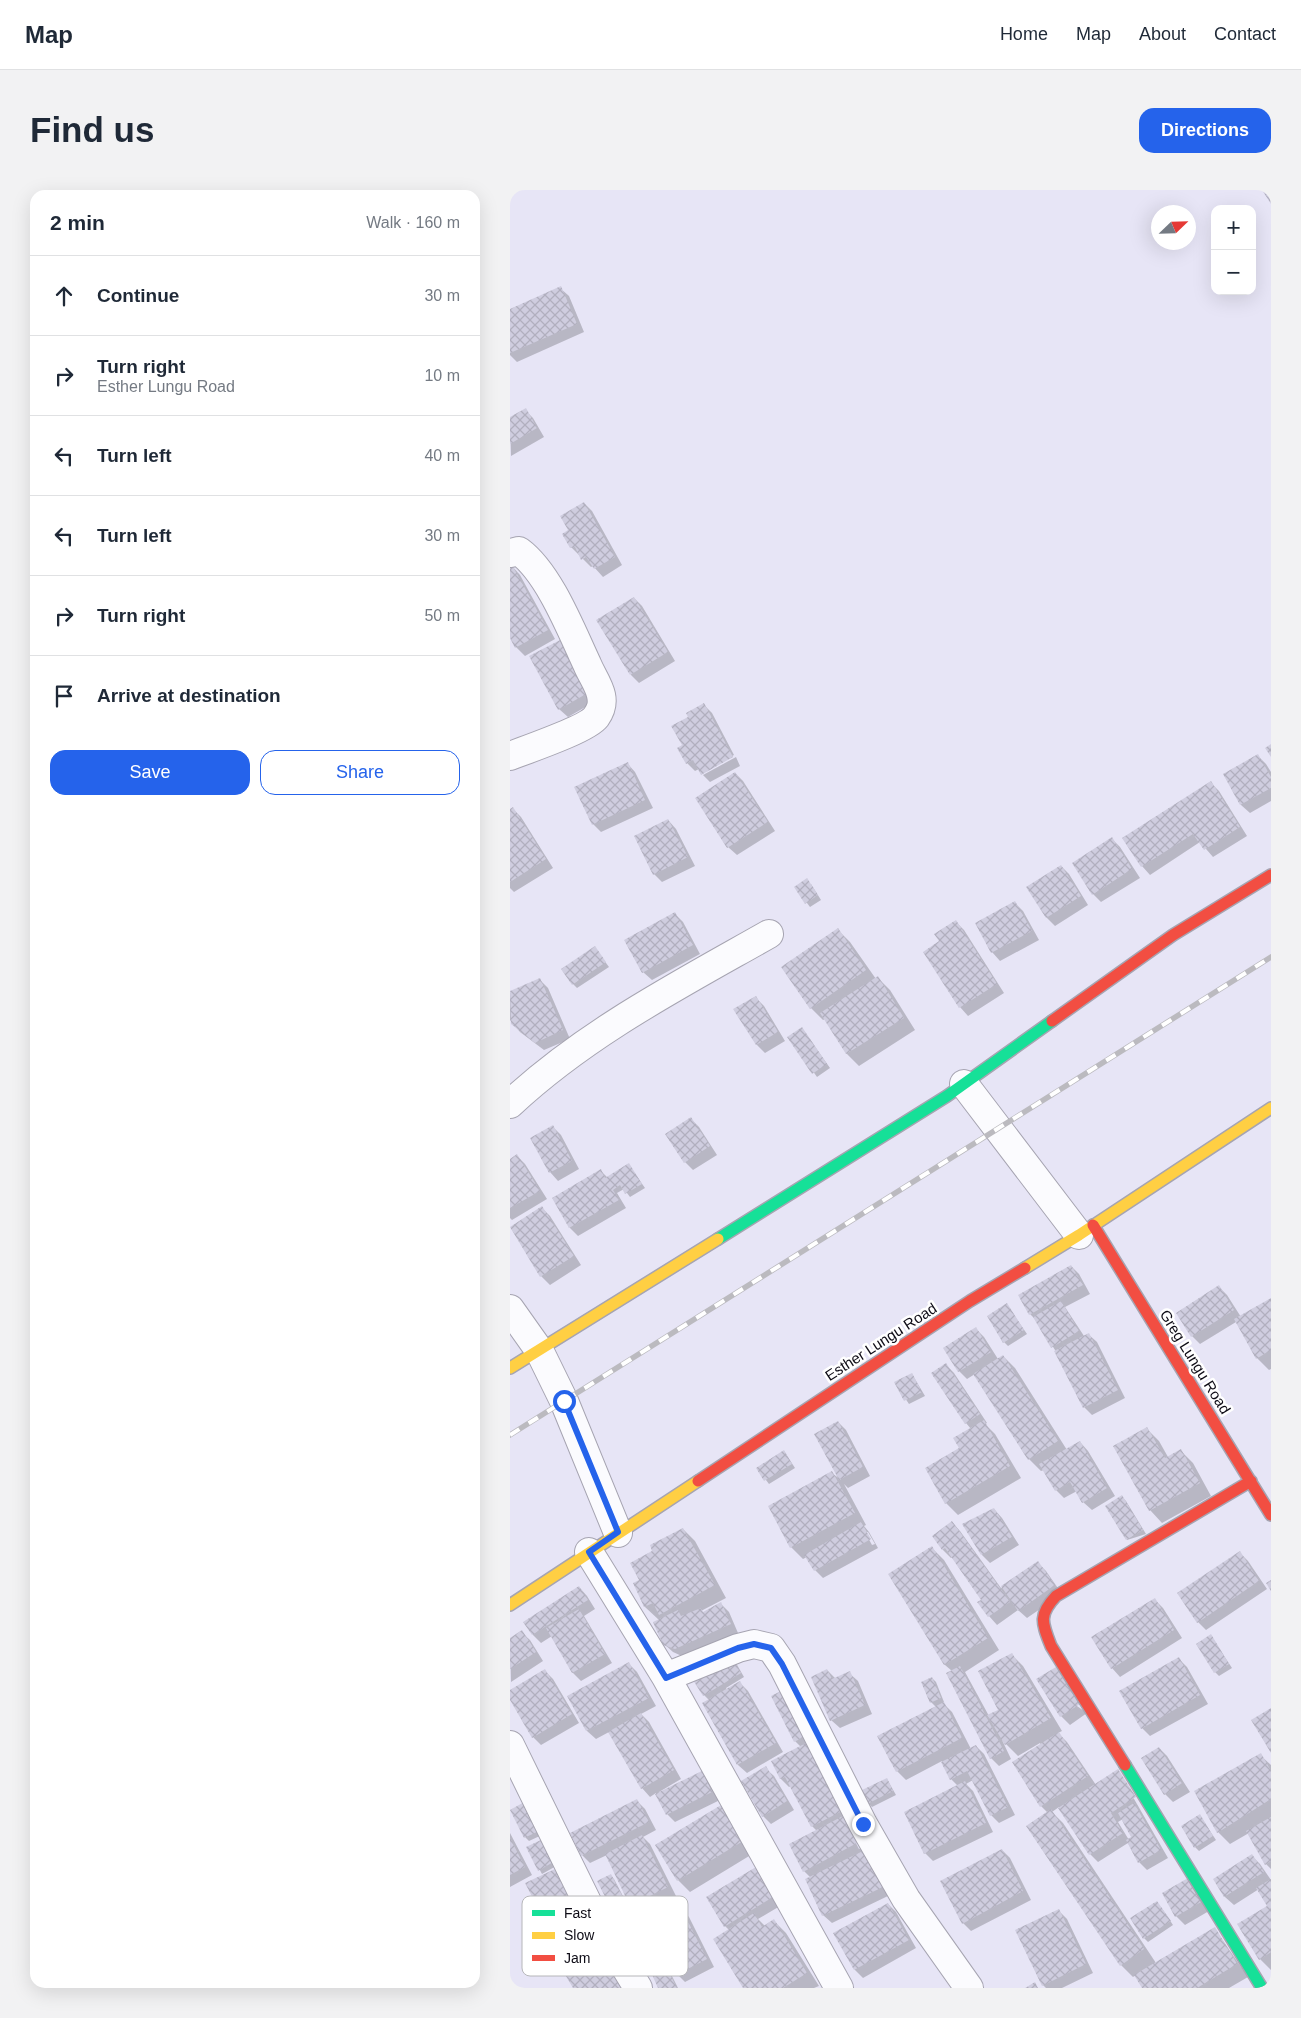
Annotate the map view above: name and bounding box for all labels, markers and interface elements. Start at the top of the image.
text: Map [25,21,73,48]
text: Home [1000,24,1048,44]
text: Map [1076,24,1111,44]
text: About [1139,24,1186,44]
text: Contact [1214,24,1276,44]
button: Directions [1139,108,1271,153]
text: Find us [30,110,154,149]
north arrow [1151,205,1196,250]
map controls [1211,205,1256,295]
button: + [1211,205,1256,250]
text: 2 min [50,211,105,234]
text: Walk · 160 m [366,214,460,231]
button: − [1211,250,1256,295]
icon: ahead [50,282,78,310]
text: Continue [97,285,179,306]
text: 30 m [424,287,460,304]
text: Turn right [97,356,185,377]
icon: right [50,362,78,390]
text: 10 m [424,367,460,384]
text: Esther Lungu Road [97,378,235,395]
icon: left [50,442,78,470]
text: Turn left [97,445,172,466]
text: 40 m [424,447,460,464]
icon: left [50,522,78,550]
text: Turn left [97,525,172,546]
text: 30 m [424,527,460,544]
icon: right [50,602,78,630]
text: Turn right [97,605,185,626]
text: 50 m [424,607,460,624]
icon: arrive [50,682,78,710]
text: Arrive at destination [97,685,281,706]
button: Save [50,750,250,795]
button: Share [260,750,460,795]
street label: Esther Lungu Road [822,1299,940,1384]
street label: Greg Lungu Road [1157,1307,1234,1417]
route start [553,1390,576,1413]
route end [852,1813,875,1836]
legend [522,1896,688,1976]
text: Fast [564,1905,591,1921]
text: Slow [564,1927,595,1943]
text: Jam [564,1950,590,1966]

